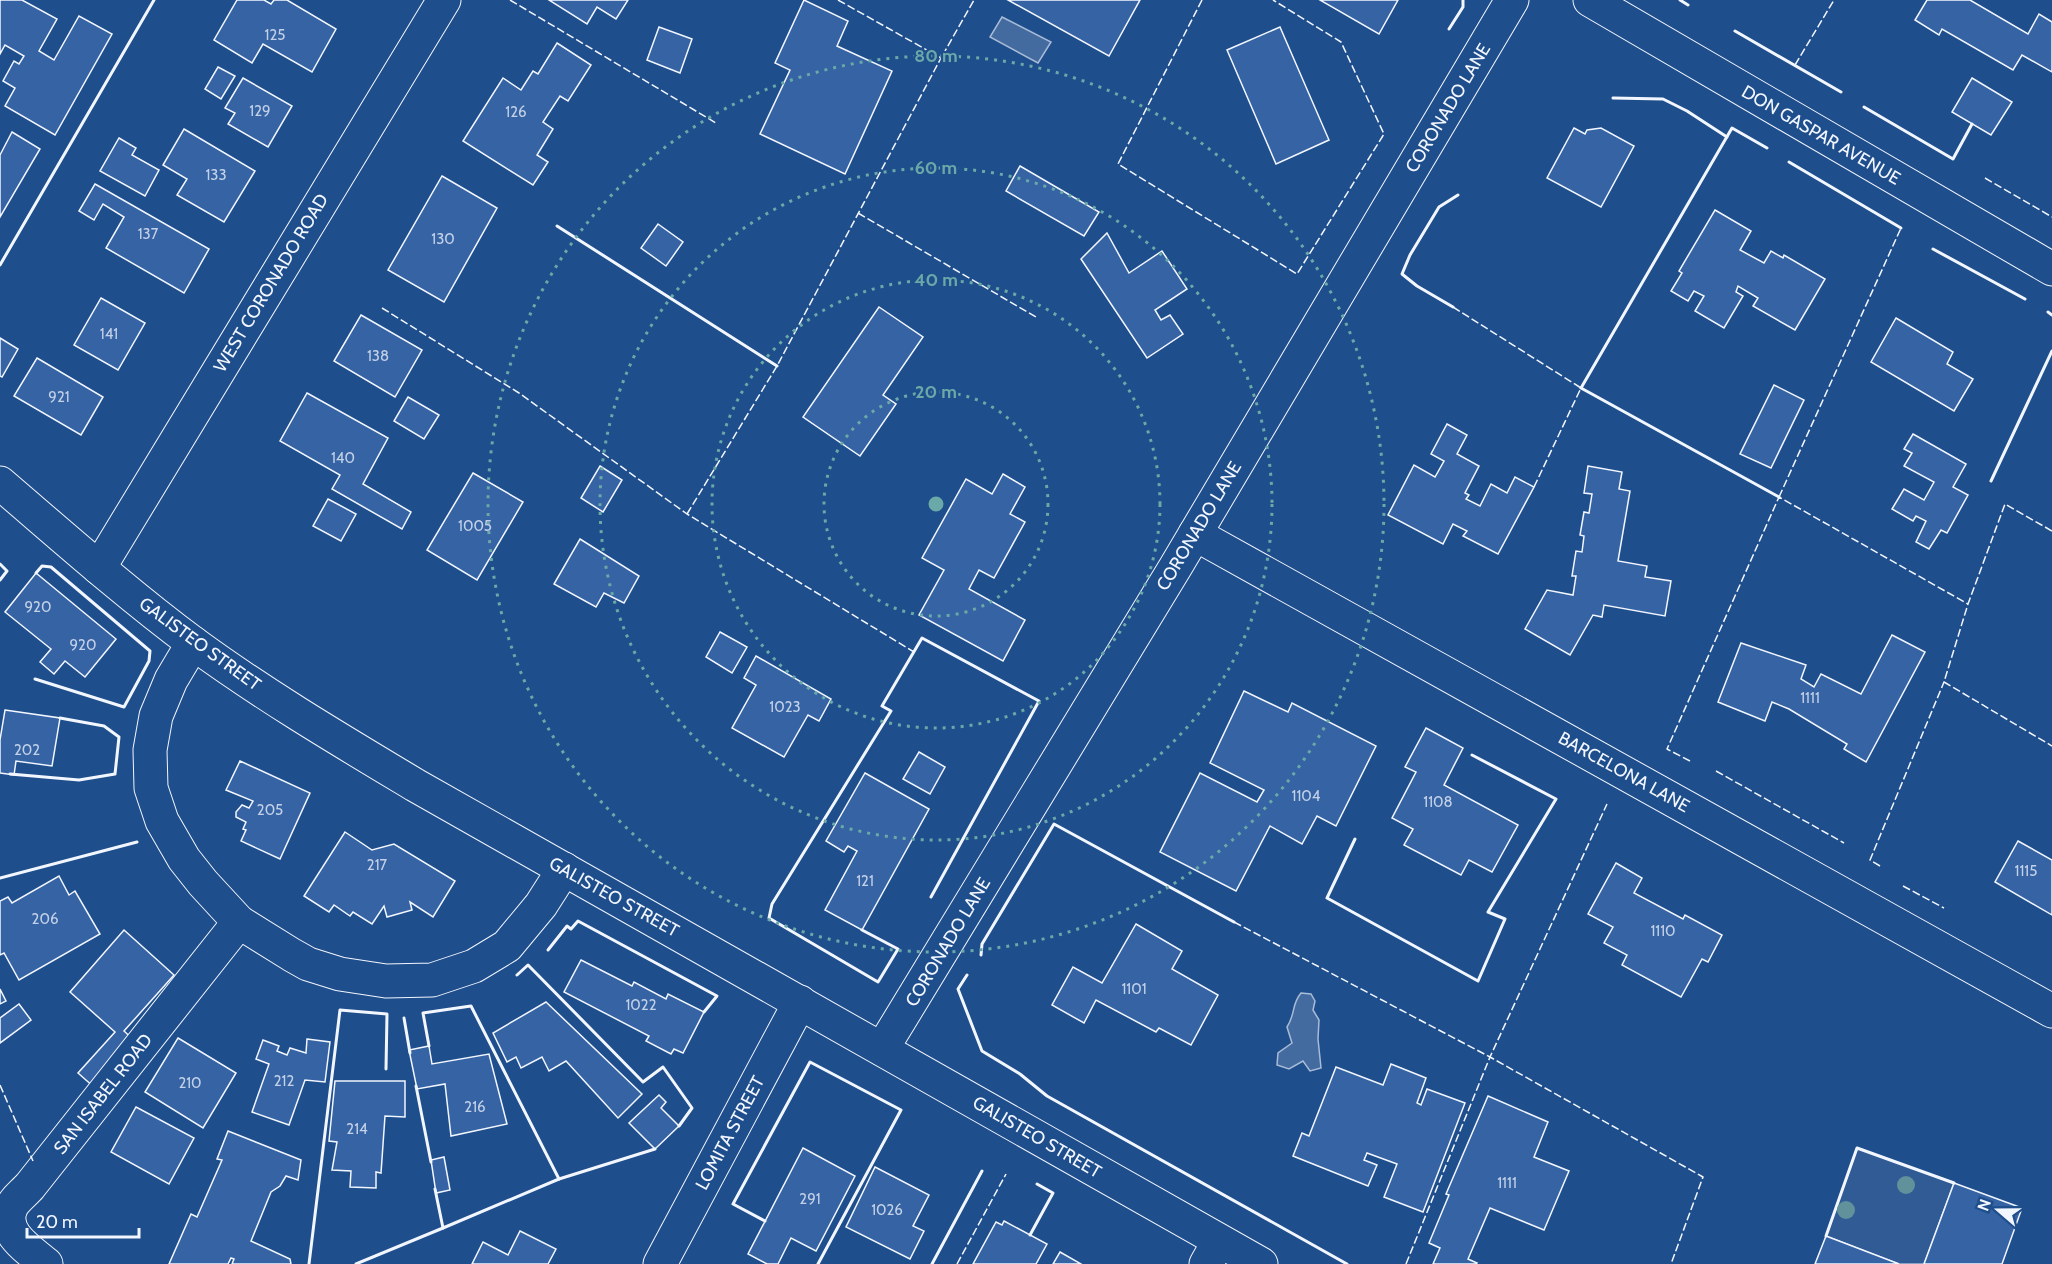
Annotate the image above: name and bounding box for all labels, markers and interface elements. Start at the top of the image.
house number: 125 [265,26,285,44]
street label: CORONADO LANE [1401,39,1495,177]
text: 80 m [914,45,958,67]
street label: DON GASPAR AVENUE [1738,81,1904,189]
house number: 129 [249,102,271,120]
house number: 126 [505,103,527,121]
text: 60 m [915,157,957,179]
house number: 133 [205,166,227,184]
street label: WEST CORONADO ROAD [209,190,333,376]
house number: 137 [138,225,159,243]
house number: 130 [431,230,455,248]
text: 40 m [914,269,958,291]
house number: 141 [100,325,118,343]
house number: 138 [367,347,389,365]
text: 20 m [915,381,957,403]
house number: 921 [48,388,70,406]
house number: 140 [331,449,355,467]
street label: CORONADO LANE [1152,457,1246,595]
centre of rings [926,494,946,514]
house number: 1005 [458,517,492,535]
street label: GALISTEO STREET [135,592,265,696]
house number: 920 [25,598,51,616]
house number: 920 [70,636,96,654]
house number: 1111 [1800,689,1820,707]
house number: 1023 [769,698,801,716]
street label: BARCELONA LANE [1554,727,1694,817]
house number: 202 [14,741,40,759]
house number: 1104 [1292,787,1321,805]
house number: 1108 [1423,793,1453,811]
house number: 205 [257,801,283,819]
street label: GALISTEO STREET [545,852,683,942]
house number: 217 [367,856,388,874]
house number: 1115 [2015,862,2037,880]
house number: 121 [856,872,874,890]
street label: CORONADO LANE [901,873,995,1011]
house number: 206 [32,910,58,928]
house number: 1110 [1650,922,1676,940]
house number: 1101 [1121,980,1147,998]
house number: 1022 [625,996,657,1014]
street label: SAN ISABEL ROAD [49,1029,157,1159]
house number: 212 [274,1072,294,1090]
street label: LOMITA STREET [691,1072,769,1194]
house number: 210 [178,1074,202,1092]
street label: GALISTEO STREET [969,1091,1106,1183]
house number: 216 [464,1098,486,1116]
house number: 214 [346,1120,368,1138]
house number: 1111 [1497,1174,1517,1192]
north arrow [1968,1180,2028,1240]
house number: 291 [799,1190,821,1208]
text: N [1974,1196,1995,1214]
scale bar [27,1201,140,1239]
house number: 1026 [871,1201,903,1219]
text: 20 m [36,1211,78,1233]

